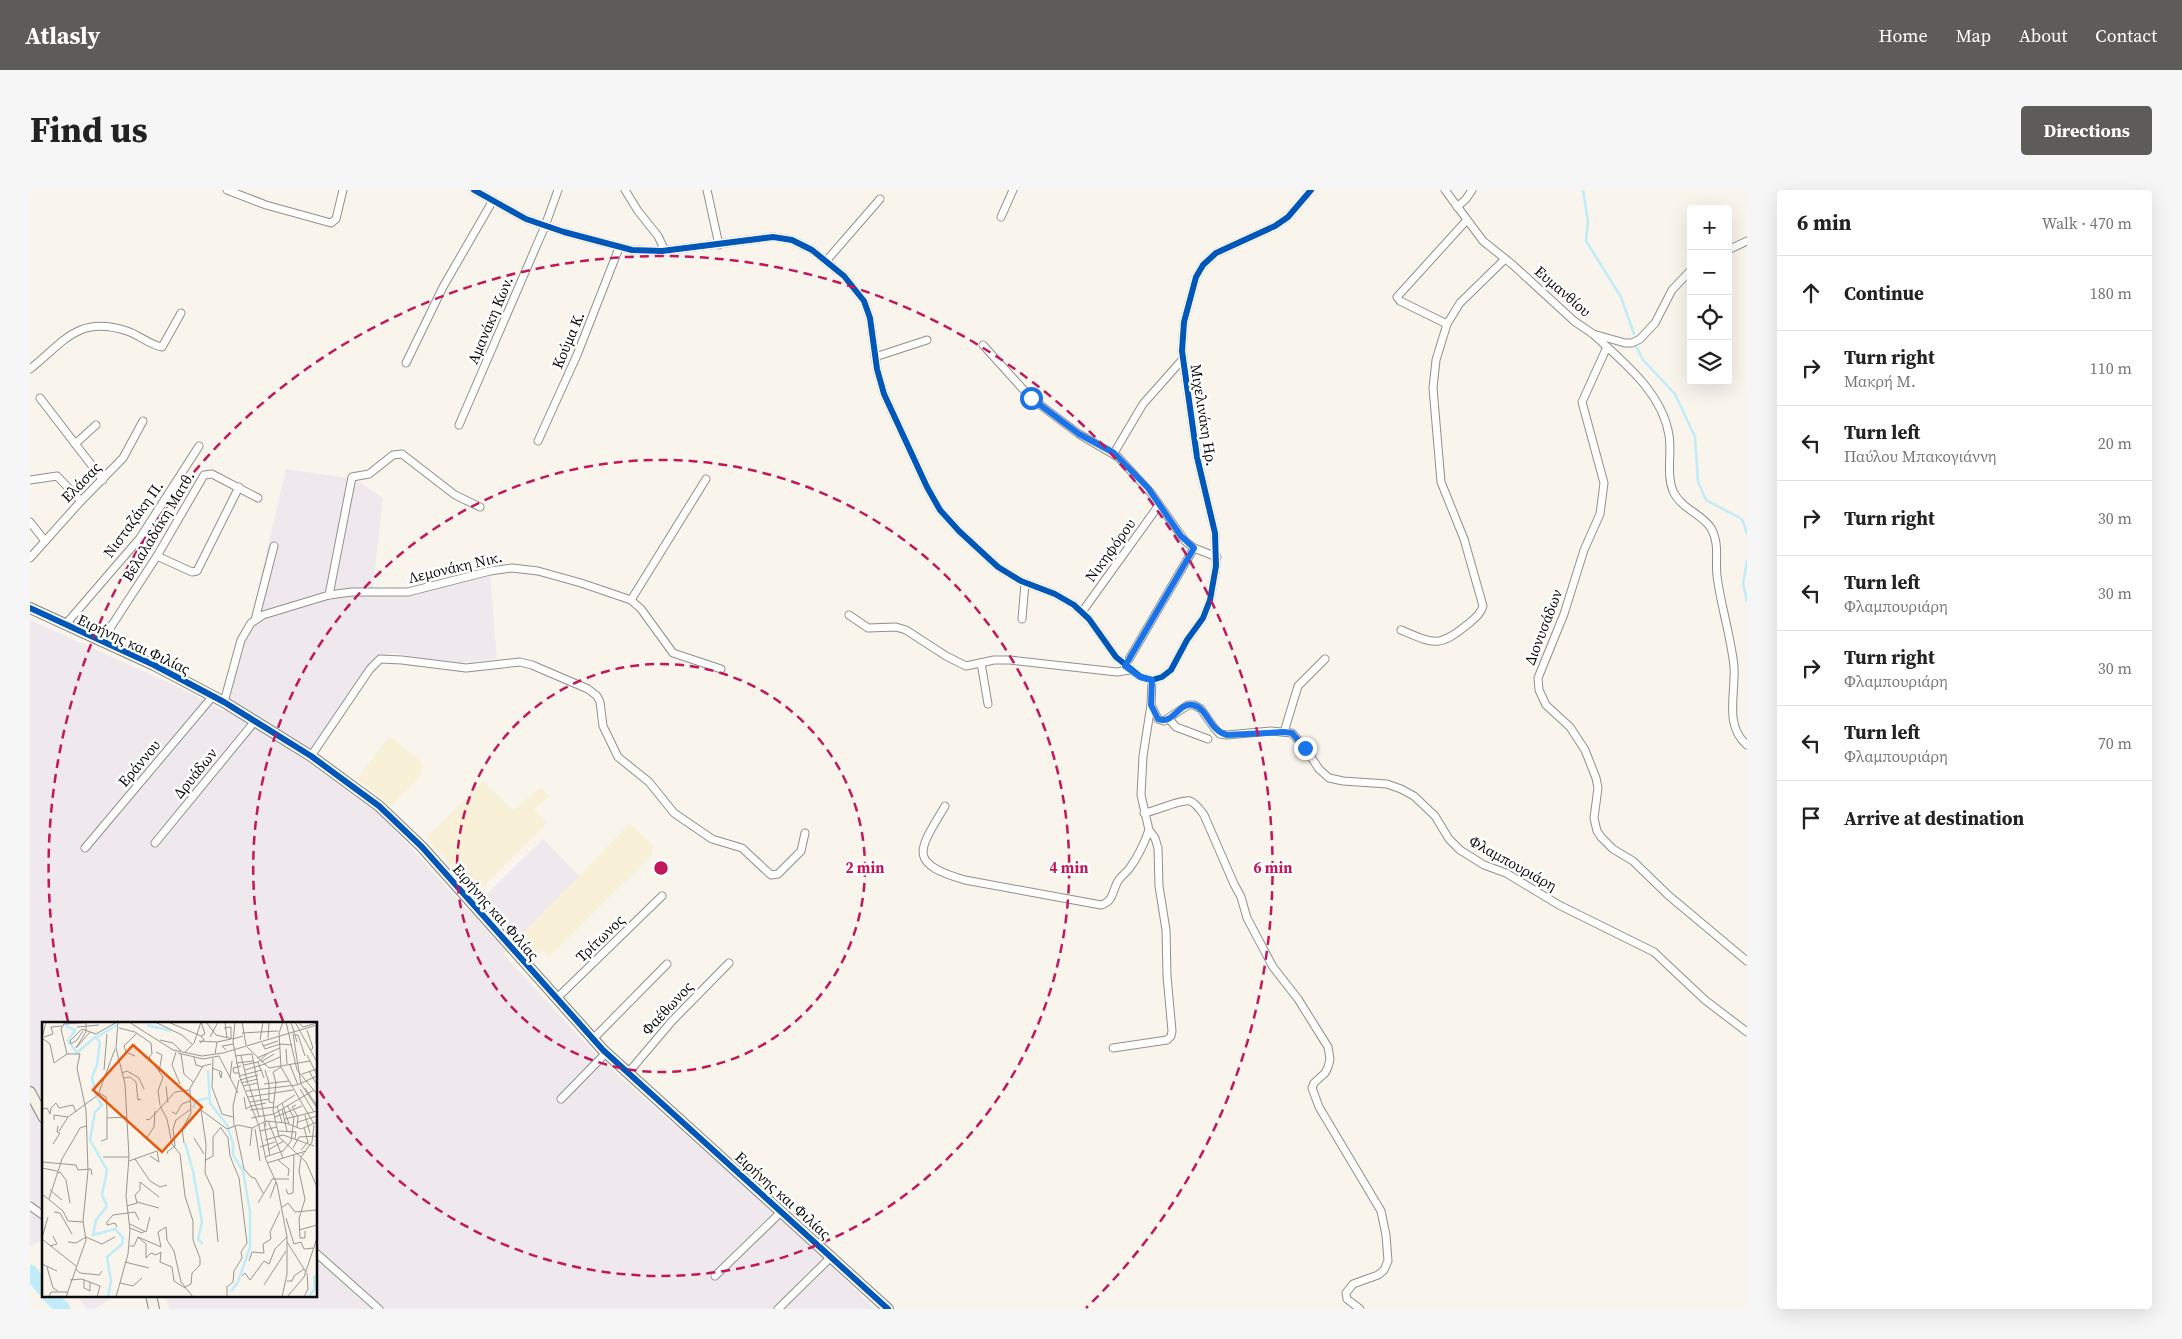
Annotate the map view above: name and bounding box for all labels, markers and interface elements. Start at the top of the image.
text: Atlasly [25,19,100,52]
text: Home [1879,23,1928,48]
text: Map [1956,23,1991,48]
text: About [2019,23,2067,48]
text: Contact [2095,23,2157,48]
text: Find us [30,106,148,154]
button: Directions [2021,106,2152,155]
map controls [1687,205,1732,385]
button: + [1687,205,1732,250]
text: 6 min [1797,208,1852,237]
text: Walk · 470 m [2042,212,2132,234]
button: − [1687,250,1732,295]
street label: Ευμανθίου [1530,261,1596,321]
street label: Αμανάκη Κων. [462,273,518,367]
icon: ahead [1797,279,1825,307]
text: Continue [1844,280,1924,306]
text: 180 m [2090,282,2132,304]
button: locate [1687,295,1732,340]
street label: Κούμα Κ. [547,308,589,372]
button: layers [1687,340,1732,385]
text: Turn right [1844,344,1935,370]
icon: right [1797,354,1825,382]
text: 110 m [2090,357,2132,379]
street label: Μιχελινάκη Ηρ. [1186,363,1222,467]
text: Μακρή Μ. [1844,370,1916,392]
route start [1020,387,1043,410]
text: Turn left [1844,419,1920,445]
icon: left [1797,429,1825,457]
text: 20 m [2098,432,2132,454]
text: Παύλου Μπακογιάννη [1844,445,1997,467]
street label: Ελάσας [56,457,106,507]
street label: Βελαλαδάκη Ματθ. [117,467,199,585]
street label: Νισταζάκη Π. [98,476,168,562]
icon: right [1797,504,1825,532]
text: Turn right [1844,505,1935,531]
text: 30 m [2098,507,2132,529]
street label: Νικηφόρου [1080,514,1140,586]
street label: Λεμονάκη Νικ. [406,546,504,588]
text: Turn left [1844,569,1920,595]
icon: left [1797,579,1825,607]
text: 30 m [2098,582,2132,604]
street label: Διονυσάδων [1519,586,1567,668]
text: Φλαμπουριάρη [1844,595,1948,617]
street label: Ειρήνης και Φιλίας [74,609,194,679]
text: Turn right [1844,644,1935,670]
icon: right [1797,654,1825,682]
text: 30 m [2098,657,2132,679]
text: Φλαμπουριάρη [1844,670,1948,692]
text: Turn left [1844,719,1920,745]
icon: left [1797,729,1825,757]
text: 70 m [2098,732,2132,754]
street label: Εράννου [113,735,165,791]
route end [1294,737,1317,760]
street label: Δρυάδων [168,743,222,803]
text: Φλαμπουριάρη [1844,745,1948,767]
icon: arrive [1797,804,1825,832]
text: Arrive at destination [1844,805,2024,831]
street label: Φλαμπουριάρη [1465,830,1561,896]
text: 2 min [846,857,884,878]
text: 4 min [1050,857,1088,878]
text: 6 min [1254,857,1292,878]
street label: Ειρήνης και Φιλίας [448,859,544,965]
centre of rings [652,859,670,877]
street label: Τρίτωνος [571,909,629,967]
street label: Φαέθωνος [636,976,698,1040]
inset map [42,1022,318,1296]
street label: Ειρήνης και Φιλίας [731,1146,836,1244]

